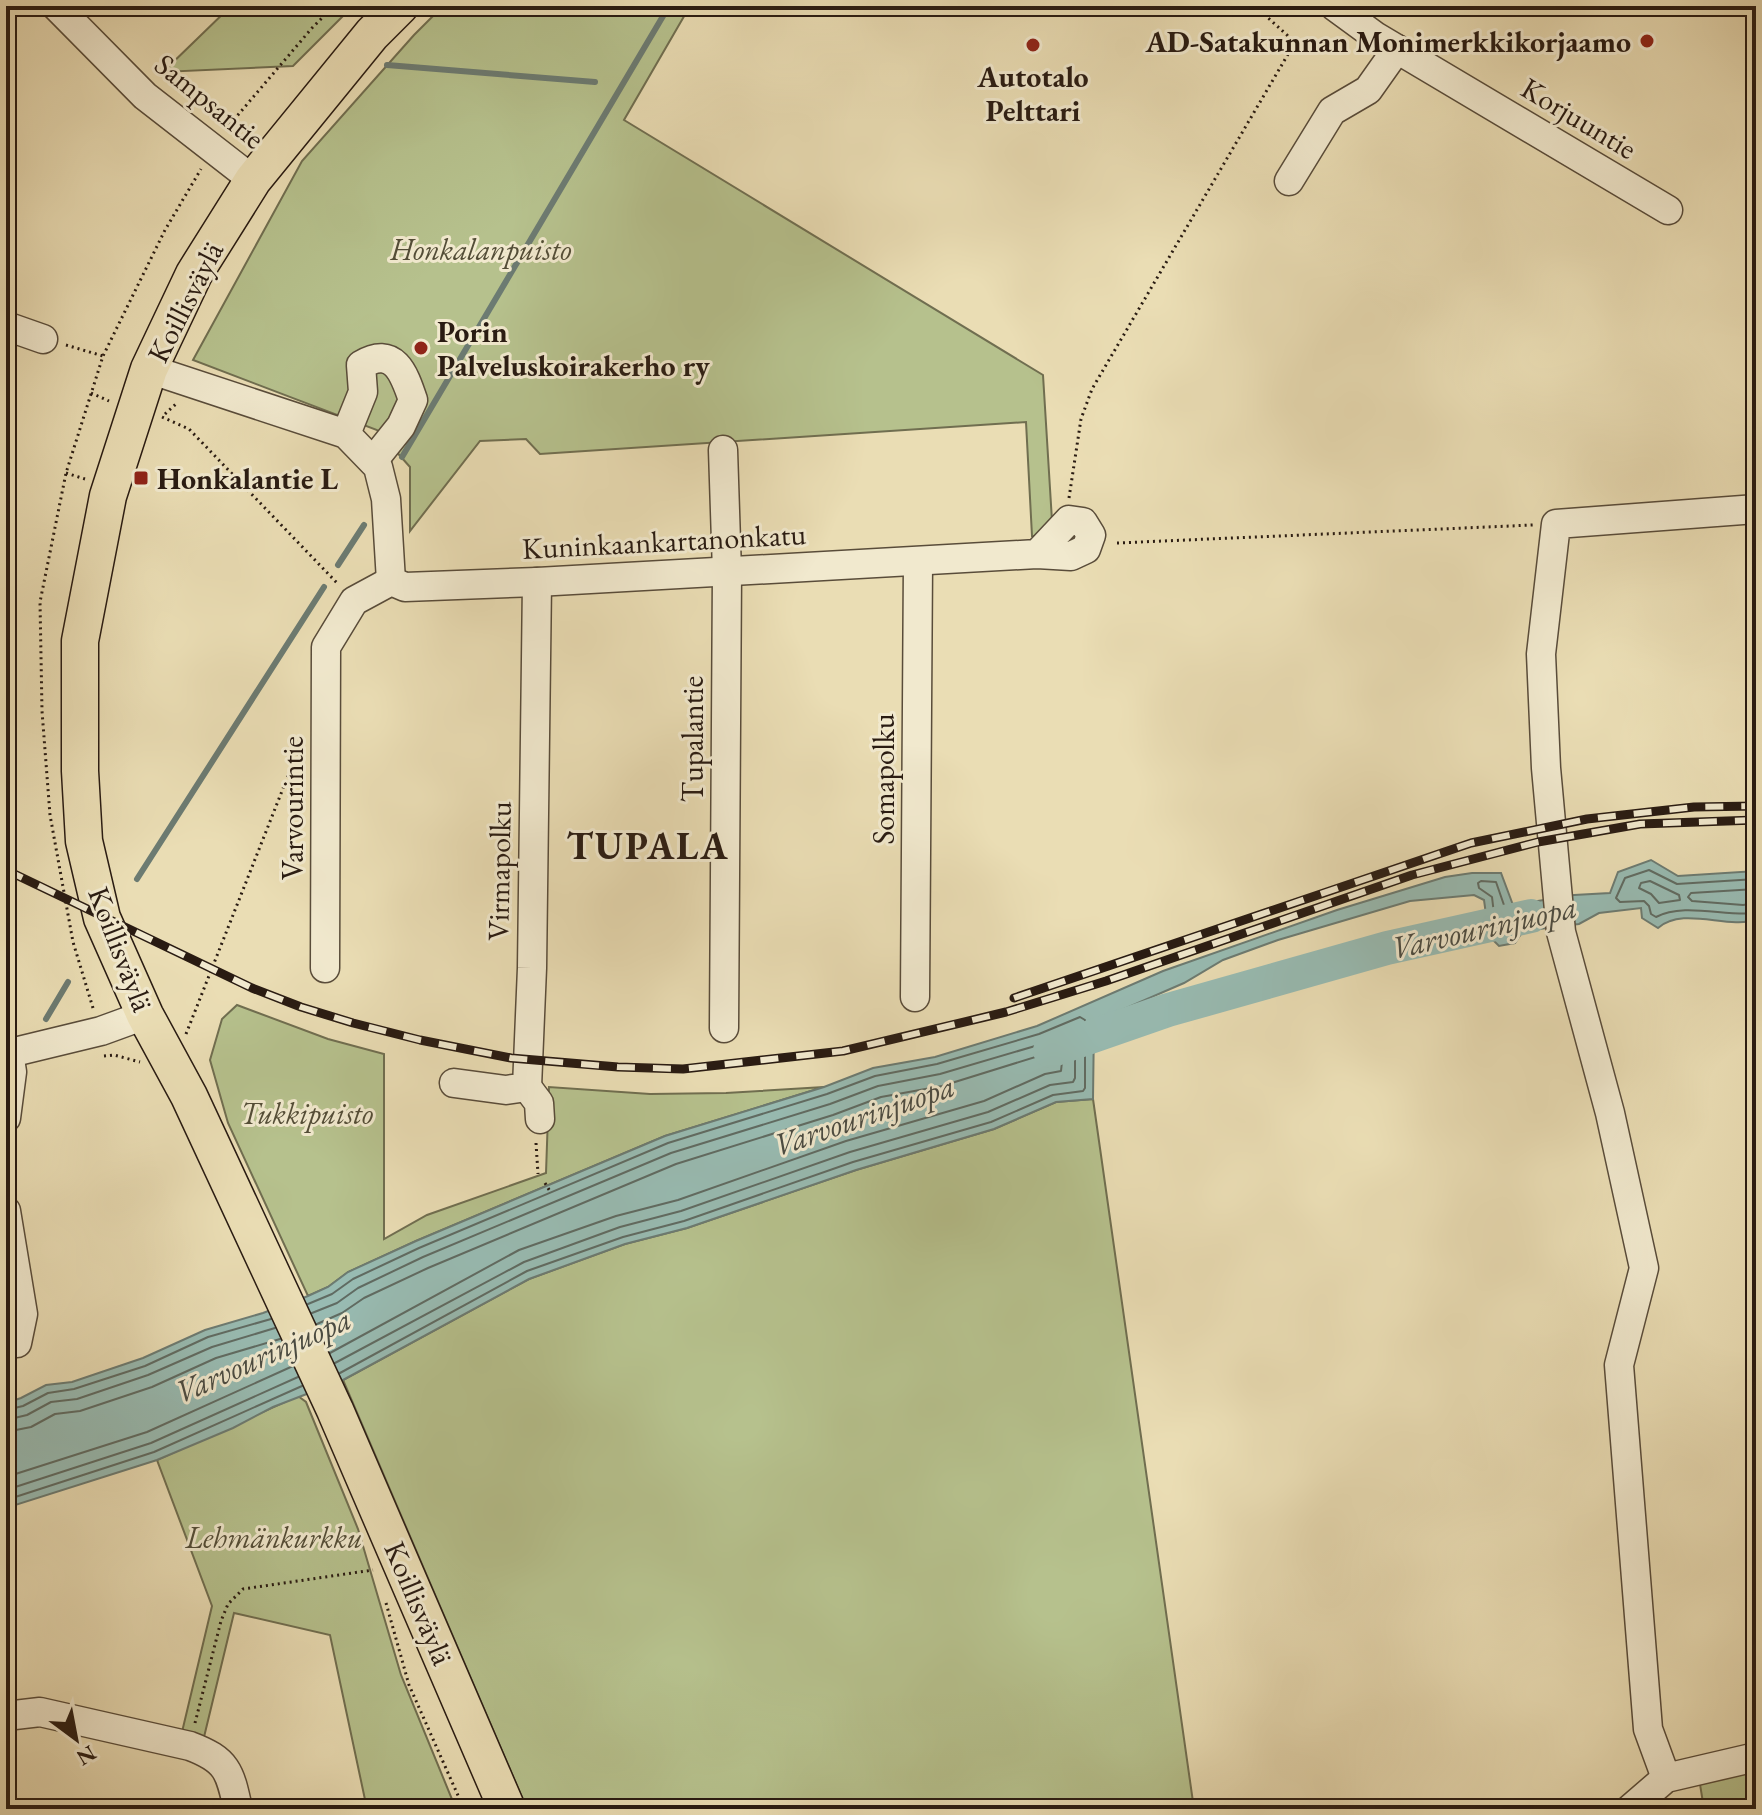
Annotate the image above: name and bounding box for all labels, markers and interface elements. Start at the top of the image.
place label: AD-Satakunnan Monimerkkikorjaamo [1144,22,1631,61]
marker: AD-Satakunnan Monimerkkikorjaamo [1638,32,1656,50]
marker: Autotalo Pelttari [1024,36,1042,54]
street label: Sampsantie [147,45,273,157]
place label: Autotalo Pelttari [976,57,1089,130]
street label: Korjuuntie [1514,68,1644,168]
park label: Honkalanpuisto [389,230,572,269]
street label: Koillisväylä [138,235,232,369]
place label: Porin Palveluskoirakerho ry [437,312,710,385]
marker: Porin Palveluskoirakerho ry [412,339,430,357]
place label: Honkalantie L [157,459,339,498]
marker: Honkalantie L [132,469,150,487]
street label: Kuninkaankartanonkatu [521,514,807,568]
street label: Tupalantie [673,676,712,802]
street label: Somapolku [864,713,903,845]
street label: Varvourintie [273,736,312,880]
street label: Virmapolku [478,801,520,941]
district label: TUPALA [566,821,730,870]
street label: Koillisväylä [79,881,163,1017]
water label: Varvourinjuopa [1387,885,1581,969]
water label: Varvourinjuopa [768,1064,960,1166]
park label: Tukkipuisto [240,1094,374,1133]
water label: Varvourinjuopa [168,1297,358,1413]
park label: Lehmänkurkku [184,1518,363,1557]
street label: Koillisväylä [376,1535,463,1671]
north arrow [36,1699,116,1779]
text: N [71,1739,102,1773]

